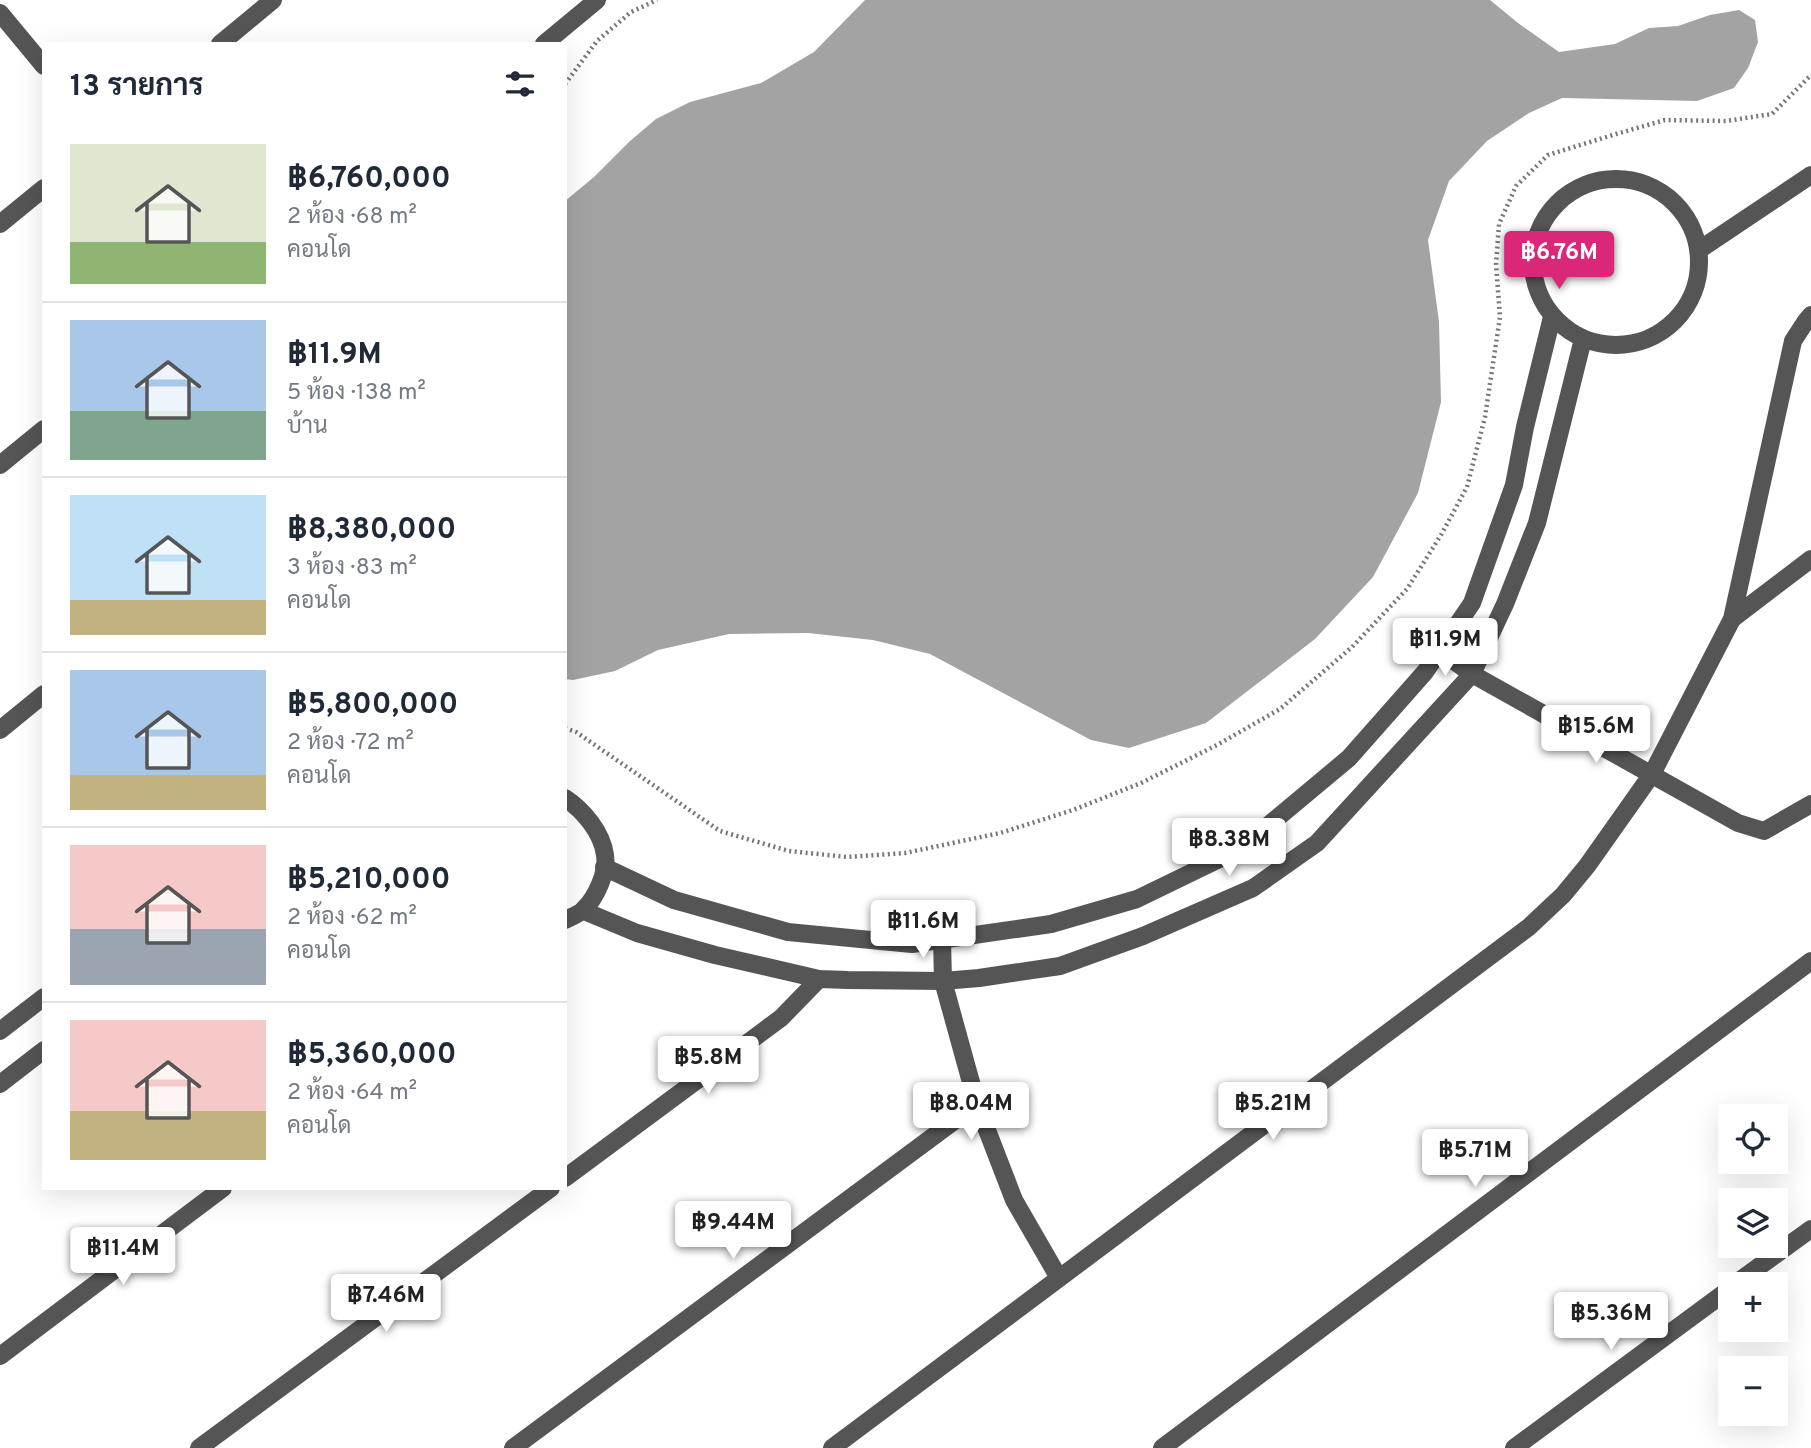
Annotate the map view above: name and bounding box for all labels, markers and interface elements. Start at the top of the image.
icon: filters [501,65,539,103]
text: 13 รายการ [70,69,204,106]
text: ฿6,760,000 [287,161,451,198]
icon: home [126,172,210,256]
text: 2 ห้อง · 68 m² [287,203,417,232]
pin: ฿6.76M [1502,232,1616,291]
text: คอนโด [287,237,351,266]
text: ฿6.76M [1520,239,1598,268]
text: ฿11.9M [287,337,382,374]
icon: home [126,348,210,432]
text: 5 ห้อง · 138 m² [287,379,426,408]
text: บ้าน [287,413,328,442]
text: ฿8,380,000 [287,512,456,549]
icon: home [126,523,210,607]
text: 3 ห้อง · 83 m² [287,554,417,583]
text: คอนโด [287,588,351,617]
pin: ฿11.9M [1388,618,1502,678]
text: ฿11.9M [1409,626,1481,655]
text: ฿5,800,000 [287,687,458,724]
icon: home [126,698,210,782]
pin: ฿15.6M [1539,706,1653,765]
text: ฿15.6M [1557,713,1635,742]
text: 2 ห้อง · 72 m² [287,729,414,758]
text: คอนโด [287,763,351,792]
pin: ฿8.38M [1172,818,1286,878]
text: ฿8.38M [1188,826,1270,855]
text: ฿5,210,000 [287,862,450,899]
icon: home [126,873,210,957]
pin: ฿11.6M [866,900,980,960]
text: 2 ห้อง · 62 m² [287,904,417,933]
text: ฿11.6M [887,908,959,937]
text: คอนโด [287,938,351,967]
pin: ฿5.8M [659,1036,757,1096]
text: ฿5,360,000 [287,1037,457,1074]
text: ฿5.8M [674,1044,742,1073]
icon: home [126,1048,210,1132]
text: 2 ห้อง · 64 m² [287,1079,417,1108]
pin: ฿8.04M [914,1082,1028,1142]
pin: ฿5.21M [1216,1082,1330,1142]
text: ฿8.04M [929,1090,1013,1119]
text: ฿5.21M [1234,1090,1312,1119]
map controls [1718,1104,1788,1426]
button: locate [1718,1104,1788,1174]
text: คอนโด [287,1113,351,1142]
pin: ฿5.71M [1418,1130,1532,1189]
text: ฿5.71M [1438,1137,1512,1166]
button: layers [1718,1188,1788,1258]
pin: ฿9.44M [676,1202,790,1261]
text: ฿9.44M [691,1209,775,1238]
pin: ฿11.4M [66,1228,180,1287]
text: ฿11.4M [86,1235,160,1264]
button: + [1718,1272,1788,1342]
pin: ฿7.46M [329,1274,443,1334]
text: ฿7.46M [347,1282,425,1311]
pin: ฿5.36M [1554,1292,1668,1352]
text: ฿5.36M [1570,1300,1652,1329]
button: − [1718,1356,1788,1426]

